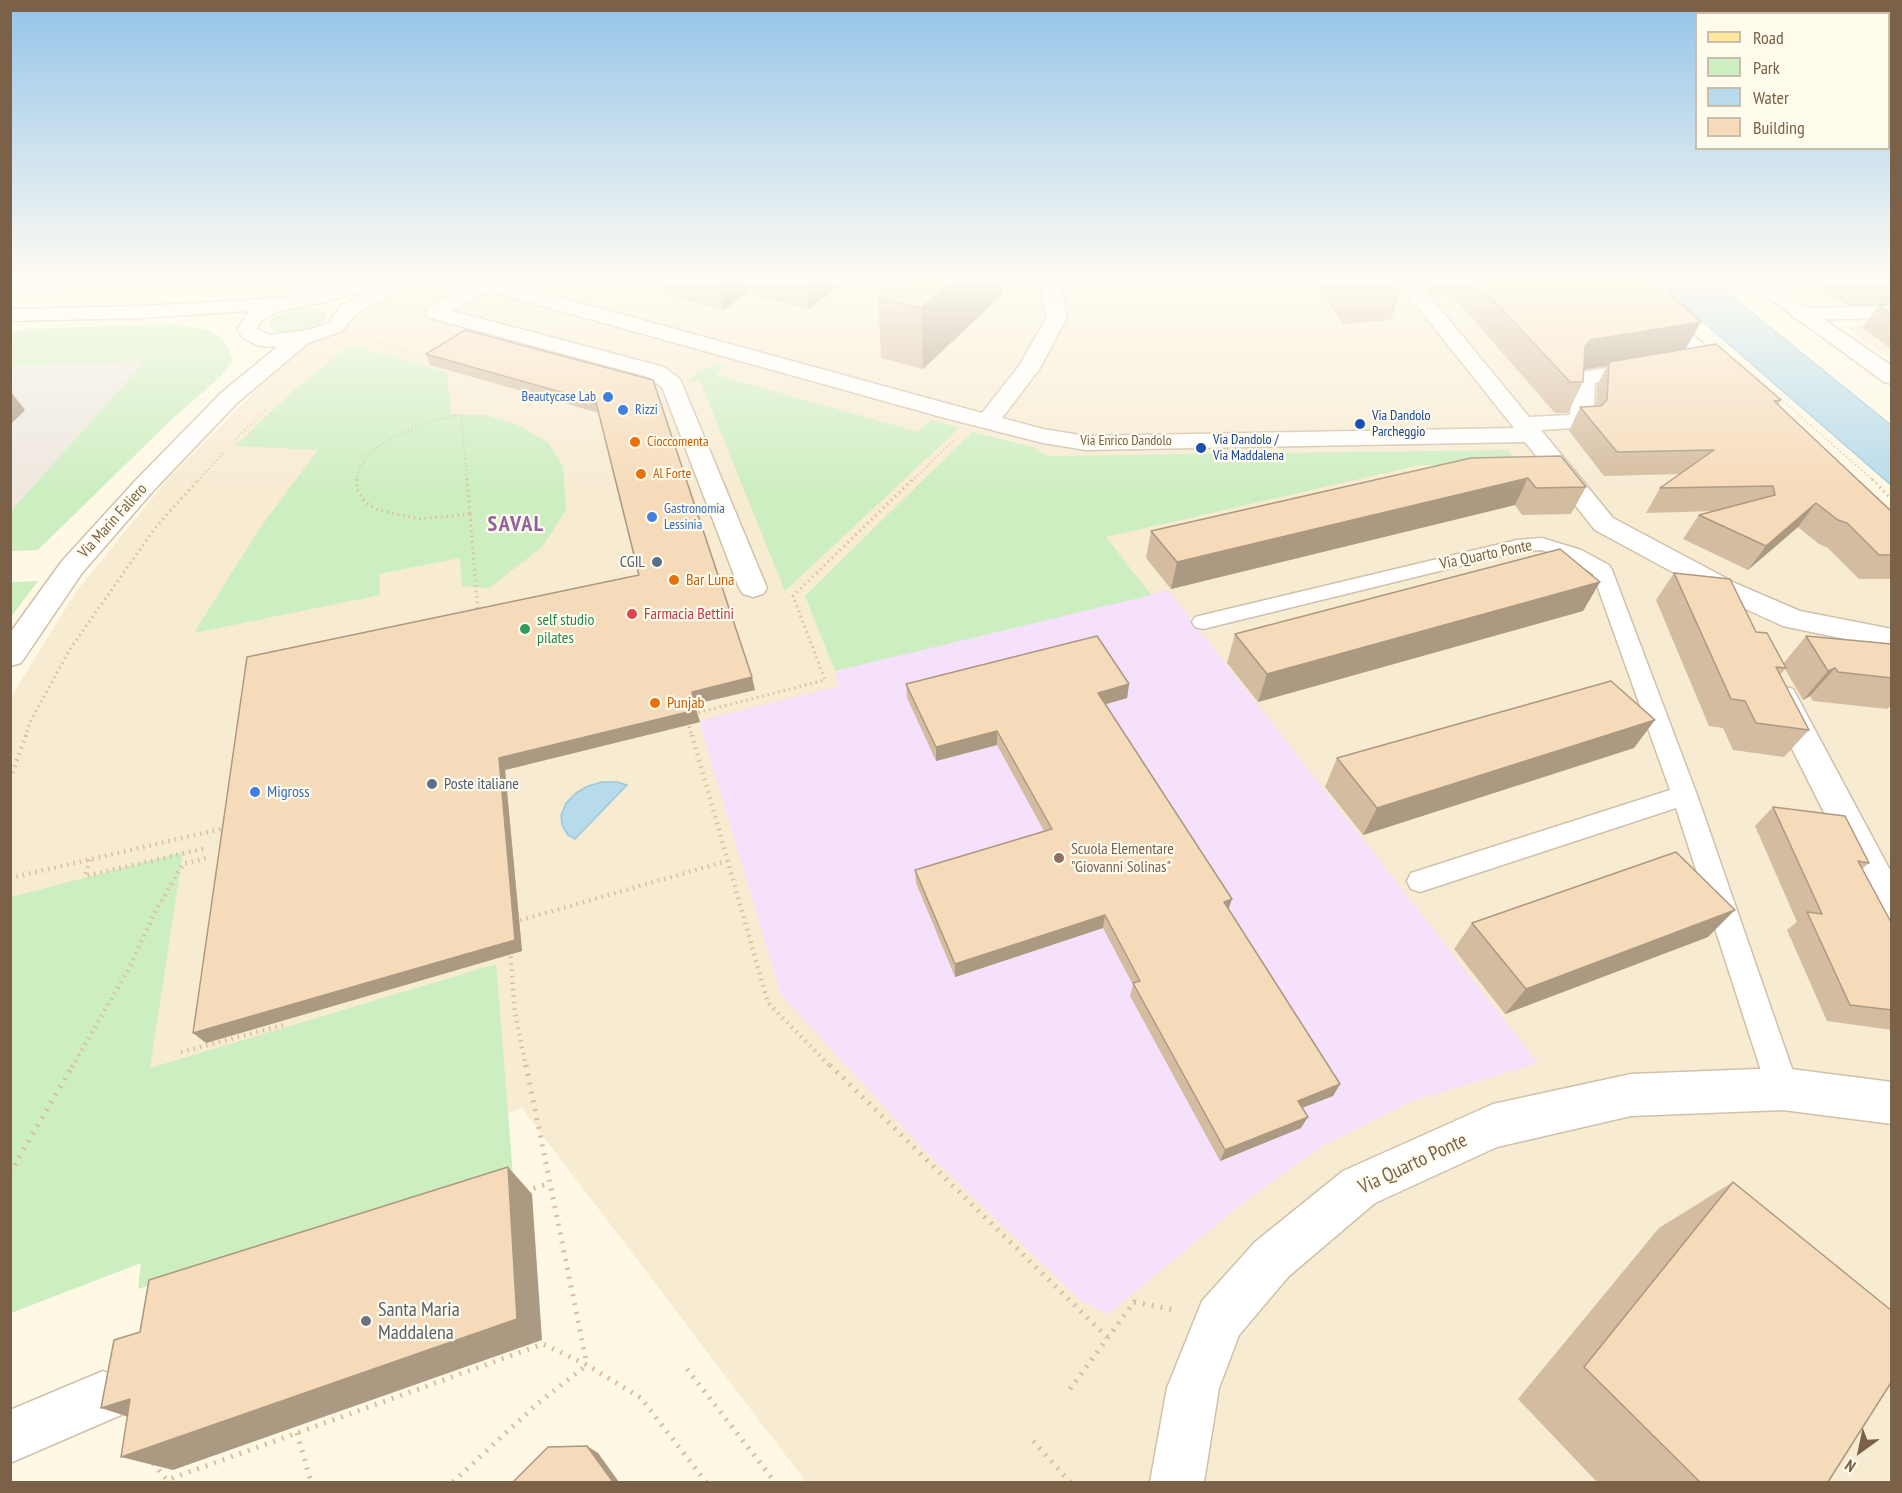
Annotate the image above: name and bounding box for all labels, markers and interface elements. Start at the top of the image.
legend [1695,12,1890,150]
text: Road [1753,26,1784,49]
text: Park [1753,56,1780,79]
text: Water [1753,86,1789,109]
text: Building [1753,116,1805,139]
place label: Beautycase Lab [522,389,596,405]
marker: Beautycase Lab [601,390,615,404]
place label: Rizzi [635,402,658,418]
marker: Rizzi [616,403,630,417]
place label: Via Dandolo Parcheggio [1372,408,1431,440]
marker: Via Dandolo Parcheggio [1353,417,1367,431]
place label: Via Dandolo / Via Maddalena [1213,432,1284,464]
street label: Via Enrico Dandolo [1080,433,1172,449]
place label: Cioccomenta [647,434,709,450]
marker: Cioccomenta [628,435,642,449]
marker: Via Dandolo / Via Maddalena [1194,441,1208,455]
place label: Al Forte [653,466,691,482]
marker: Al Forte [634,467,648,481]
street label: Via Marin Faliero [75,480,151,562]
place label: Gastronomia Lessinia [664,501,725,534]
marker: Gastronomia Lessinia [645,510,659,524]
district label: SAVAL [488,512,544,538]
street label: Via Quarto Ponte [1438,536,1534,574]
place label: CGIL [620,552,645,572]
marker: CGIL [650,555,664,569]
place label: Bar Luna [686,570,734,590]
marker: Bar Luna [667,573,681,587]
place label: Farmacia Bettini [644,604,734,624]
marker: Farmacia Bettini [625,607,639,621]
place label: self studio pilates [537,610,594,648]
marker: self studio pilates [518,622,532,636]
place label: Punjab [667,693,705,713]
marker: Punjab [648,696,662,710]
place label: Poste italiane [444,774,519,794]
marker: Poste italiane [425,777,439,791]
place label: Migross [267,782,310,802]
marker: Migross [248,785,262,799]
place label: Scuola Elementare "Giovanni Solinas" [1071,839,1174,877]
marker: Scuola Elementare "Giovanni Solinas" [1052,851,1066,865]
street label: Via Quarto Ponte [1355,1128,1471,1200]
place label: Santa Maria Maddalena [378,1298,460,1345]
marker: Santa Maria Maddalena [359,1314,373,1328]
north arrow [1830,1421,1890,1481]
text: N [1841,1455,1859,1477]

